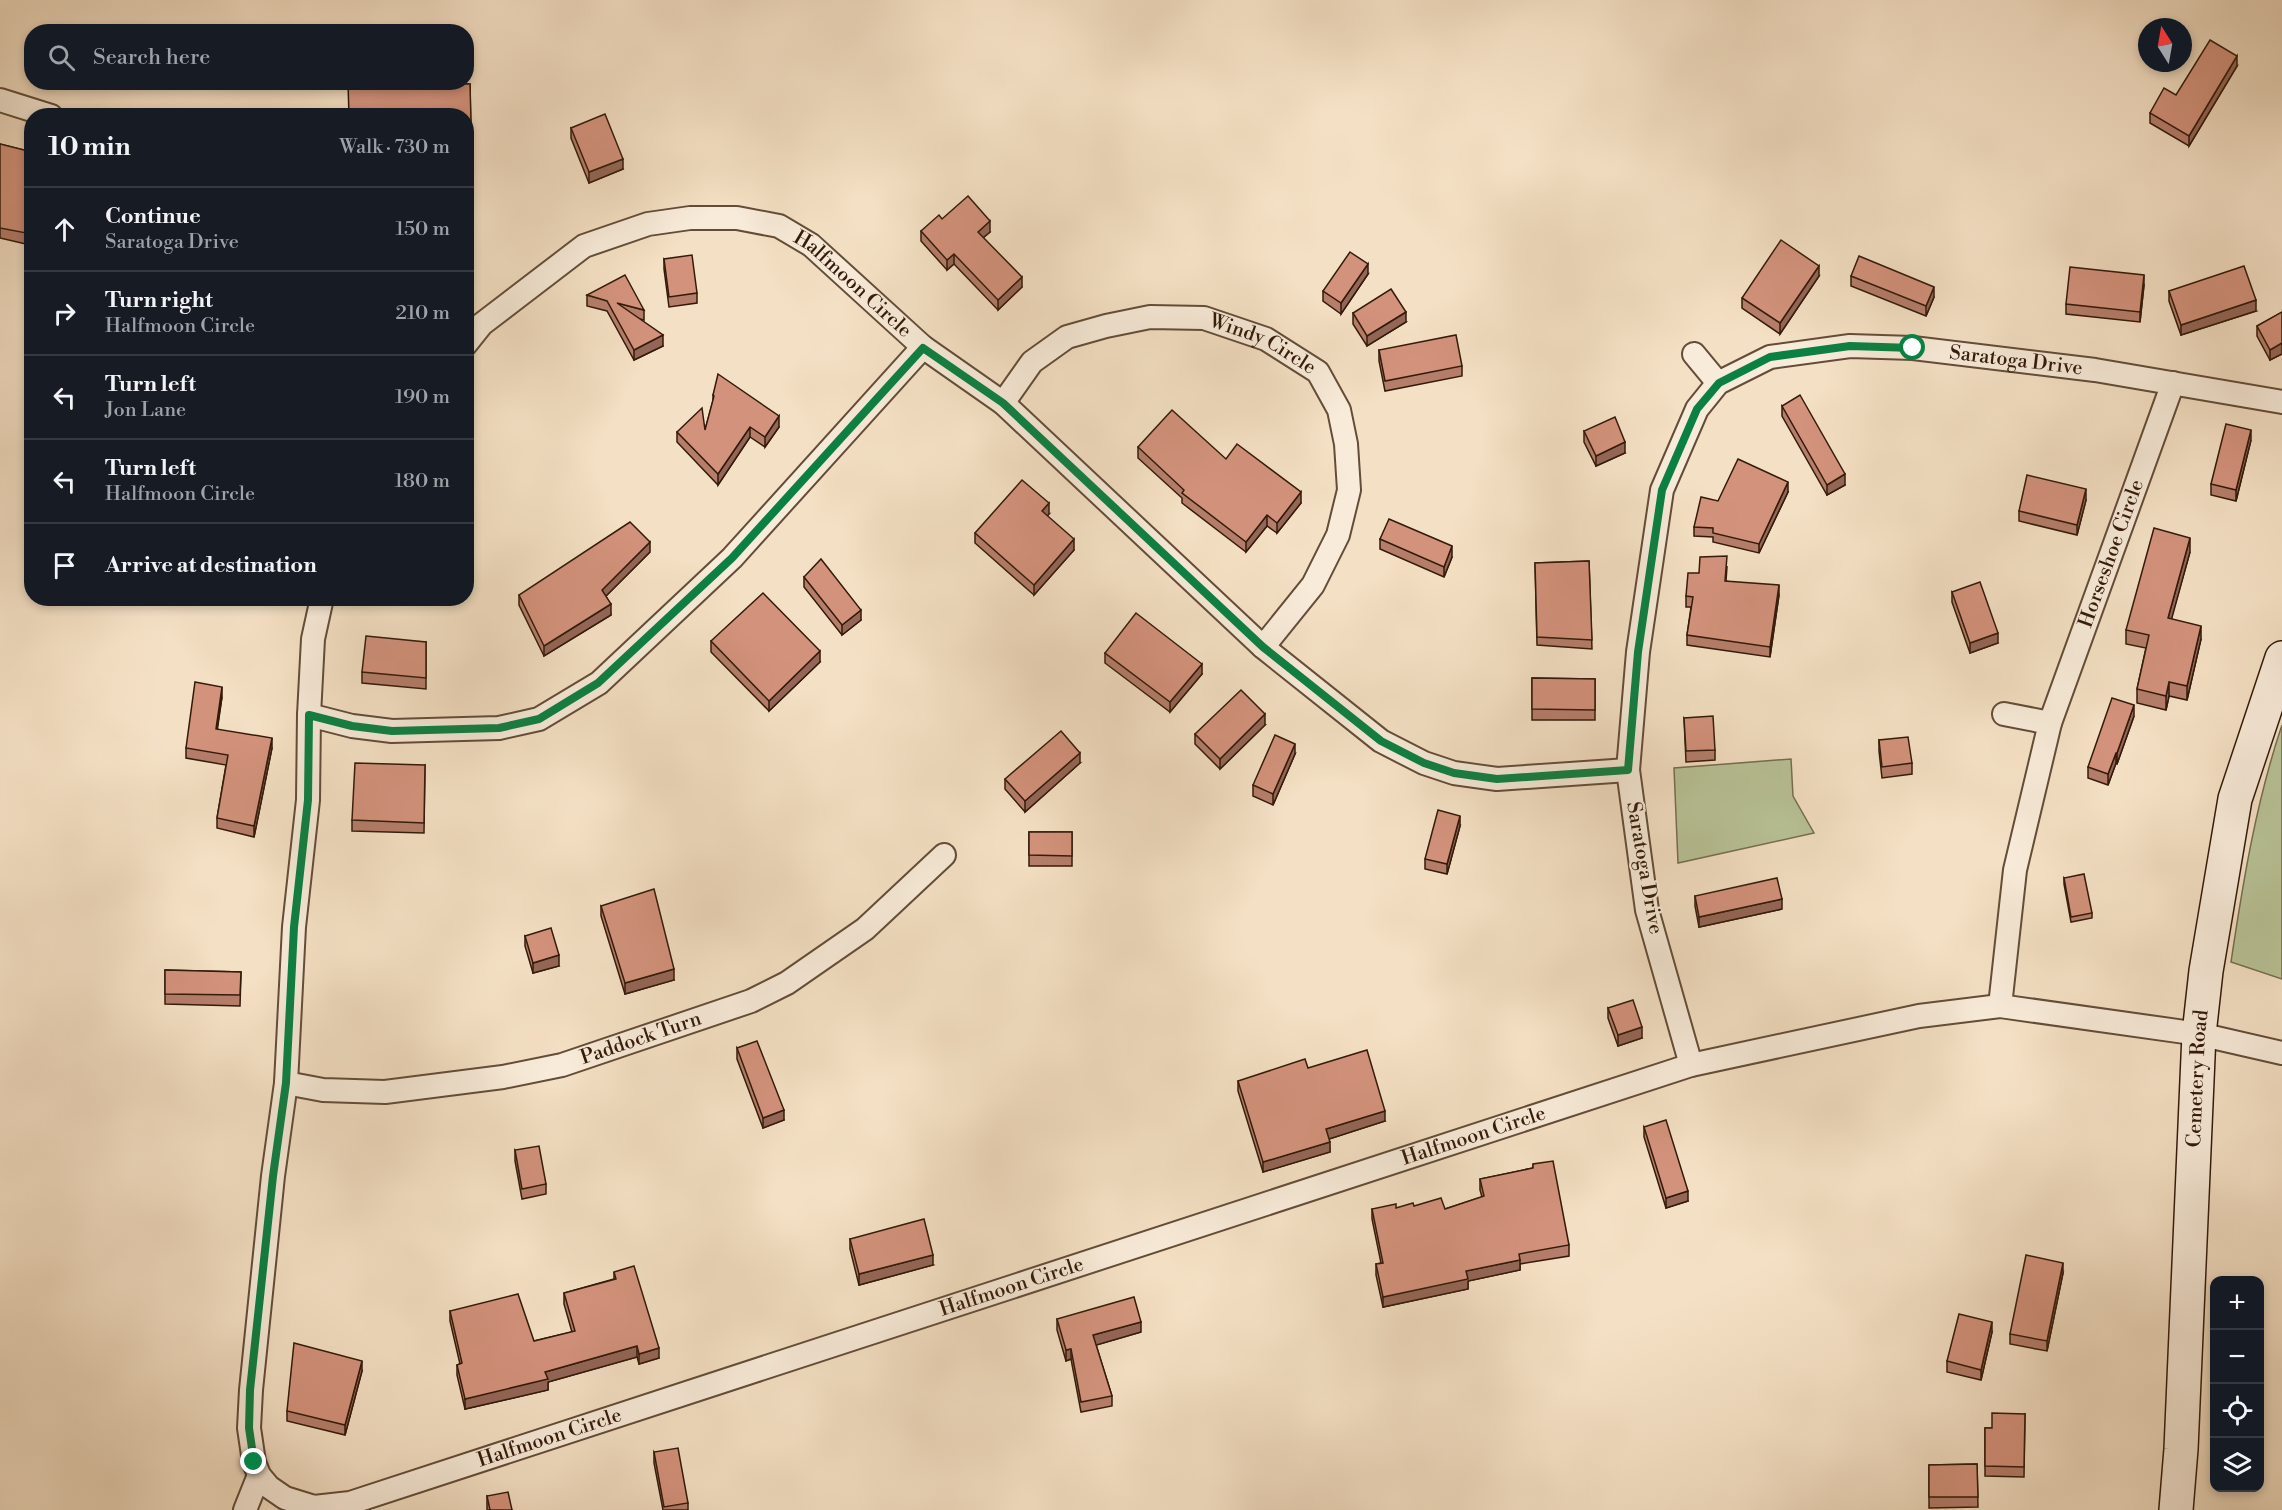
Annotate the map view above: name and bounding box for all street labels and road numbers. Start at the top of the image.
street label: Halfmoon Circle [789,225,917,343]
street label: Windy Circle [1205,308,1321,380]
street label: Saratoga Drive [1948,340,2084,381]
street label: Horseshoe Circle [2073,476,2149,631]
street label: Saratoga Drive [1620,800,1668,936]
street label: Paddock Turn [577,1006,705,1070]
street label: Cemetery Road [2182,1008,2214,1148]
street label: Halfmoon Circle [1398,1101,1549,1171]
street label: Halfmoon Circle [936,1252,1087,1322]
street label: Halfmoon Circle [474,1403,625,1473]

